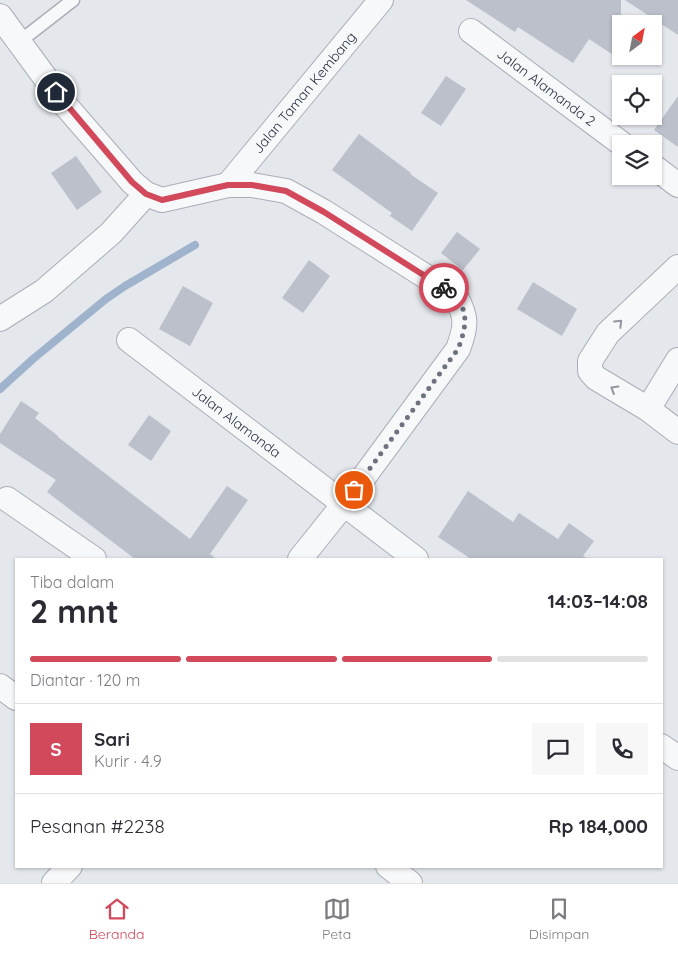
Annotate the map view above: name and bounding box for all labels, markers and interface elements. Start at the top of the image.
north arrow [612,15,662,65]
map controls [612,15,662,185]
street label: Jalan Taman Kembang [249,28,360,157]
street label: Jalan Alamanda 2 [493,45,599,130]
pin [35,71,77,113]
button: locate [612,75,662,125]
icon: home [42,78,70,106]
button: layers [612,135,662,185]
courier [419,263,469,313]
icon: bike [430,274,458,302]
one-way arrow [613,320,622,329]
street label: Jalan Alamanda [188,382,284,462]
one-way arrow [610,385,619,395]
pin [333,469,375,511]
icon: bag [340,476,368,504]
text: Tiba dalam [30,572,114,592]
text: 14:03–14:08 [548,589,648,613]
text: 2 mnt [30,591,119,631]
text: Diantar · 120 m [30,670,140,690]
button: chat [532,723,584,775]
button: phone [596,723,648,775]
text: Sari [94,727,130,751]
text: S [50,737,62,761]
text: Kurir · 4.9 [94,751,162,771]
text: Pesanan #2238 [30,814,165,838]
text: Rp 184,000 [548,814,648,838]
tab: Beranda [89,895,145,943]
tab: Peta [322,895,351,943]
tab: Disimpan [529,895,589,943]

